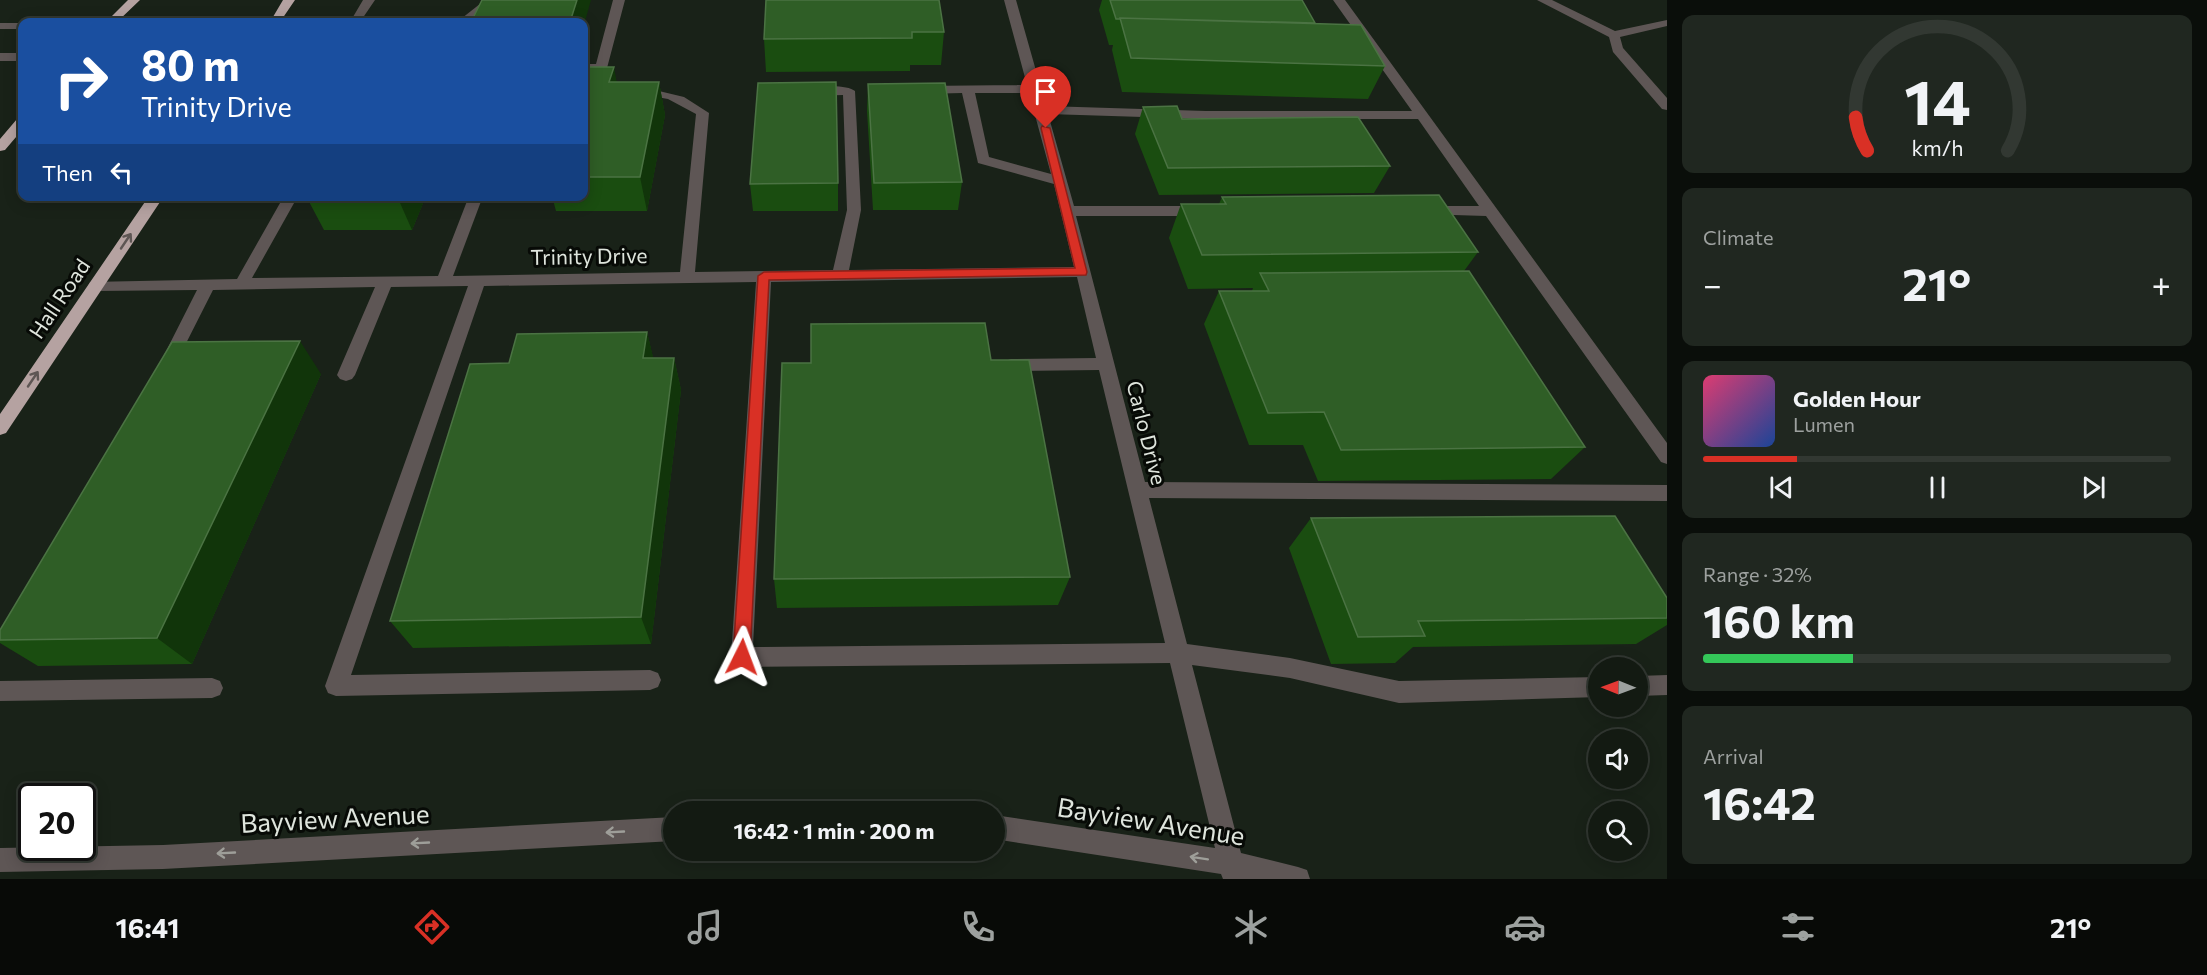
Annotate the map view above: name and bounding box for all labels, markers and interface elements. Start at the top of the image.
text: 80 m [141,38,240,90]
icon: right [42,42,120,120]
text: 14 [1904,62,1970,138]
pin [1020,66,1071,128]
icon: arrive [1029,75,1062,108]
text: Trinity Drive [141,90,292,123]
text: km/h [1911,134,1963,160]
icon: left [105,156,138,189]
text: Then [42,159,93,186]
text: Climate [1703,225,1773,249]
one-way arrow [120,233,133,250]
street label: Trinity Drive [530,242,648,269]
street label: Hall Road [23,254,94,343]
text: 21° [1902,255,1971,310]
text: − [1703,263,1722,304]
text: + [2152,263,2171,304]
one-way arrow [27,372,39,388]
street label: Carlo Drive [1122,378,1172,487]
text: Golden Hour [1793,385,1921,412]
text: Lumen [1793,412,1855,436]
icon: previous [1765,471,1798,504]
icon: pause [1921,471,1954,504]
icon: next [2077,471,2110,504]
text: Range · 32% [1703,562,1812,586]
text: 160 km [1703,592,1855,647]
position arrow [710,625,774,689]
north arrow [1588,657,1648,717]
map controls [1588,657,1648,861]
button: sound [1588,729,1648,789]
text: Arrival [1703,744,1764,768]
text: 16:42 [1703,774,1816,829]
speed limit sign: 20 [18,783,96,861]
street label: Bayview Avenue [1055,790,1247,851]
street label: Bayview Avenue [240,797,430,838]
button: search [1588,801,1648,861]
text: 16:42 · 1 min · 200 m [734,817,934,844]
one-way arrow [606,826,626,837]
one-way arrow [411,837,431,848]
one-way arrow [216,848,236,859]
one-way arrow [1190,852,1210,863]
icon: directions [411,906,453,948]
icon: music [684,906,726,948]
icon: phone [957,906,999,948]
icon: climate [1230,906,1272,948]
icon: car [1504,906,1546,948]
icon: filters [1777,906,1819,948]
text: 16:41 [116,911,180,944]
text: 21° [2050,911,2091,944]

